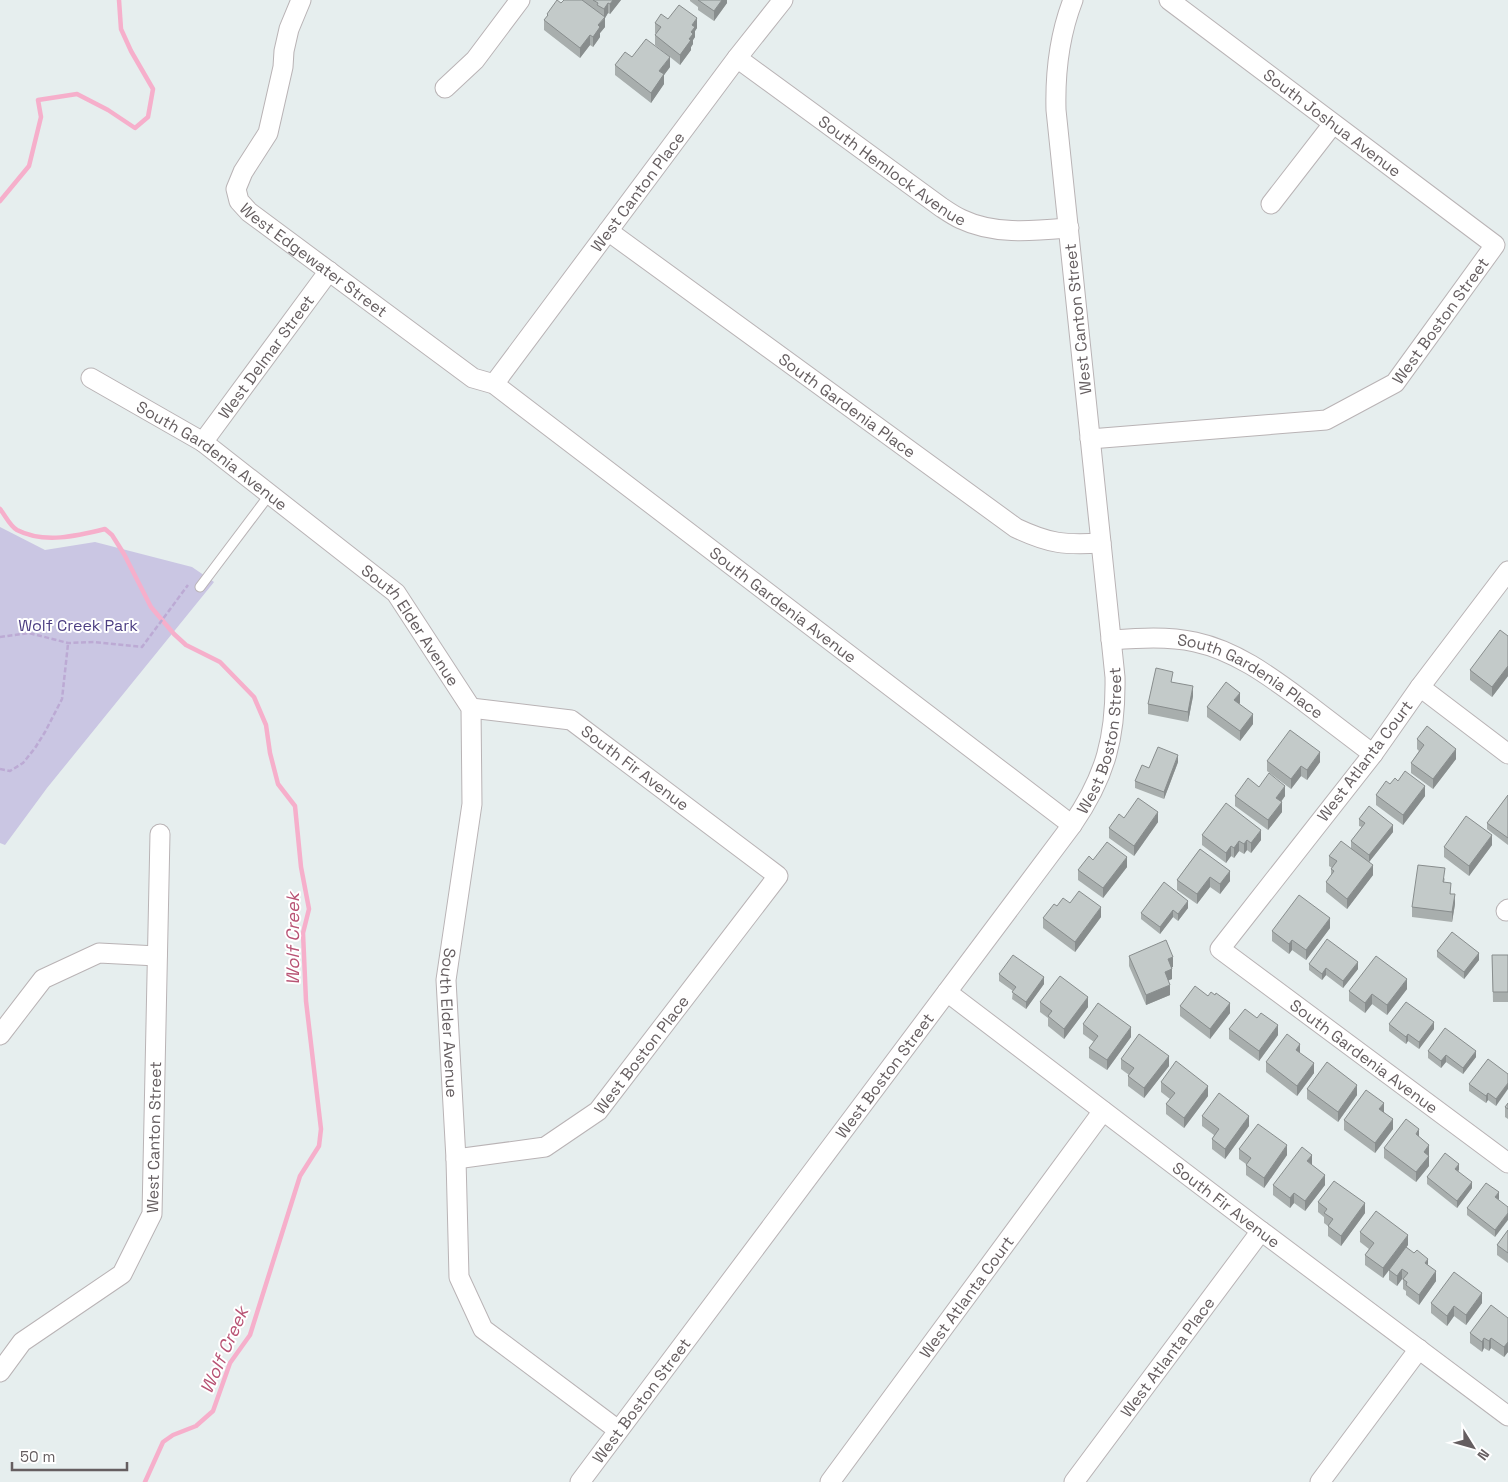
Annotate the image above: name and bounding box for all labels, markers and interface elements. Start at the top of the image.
street label: South Joshua Avenue [1259,64,1405,182]
street label: South Hemlock Avenue [814,111,969,230]
street label: West Canton Place [586,127,689,256]
street label: West Edgewater Street [235,198,392,322]
street label: West Canton Street [1060,242,1096,396]
street label: West Boston Street [1387,253,1493,388]
street label: West Delmar Street [213,290,319,423]
street label: South Gardenia Place [775,348,920,462]
street label: South Gardenia Avenue [133,396,292,515]
street label: South Gardenia Avenue [705,542,861,667]
street label: South Elder Avenue [357,559,464,690]
park label: Wolf Creek Park [18,615,138,636]
street label: South Gardenia Place [1176,629,1328,723]
street label: West Boston Street [1072,666,1126,818]
street label: West Atlanta Court [1313,696,1417,826]
street label: South Fir Avenue [577,721,693,815]
water label: Wolf Creek [281,890,304,985]
street label: South Elder Avenue [435,947,463,1098]
street label: West Boston Place [589,991,693,1118]
street label: South Gardenia Avenue [1286,994,1443,1118]
street label: West Boston Street [831,1008,938,1142]
street label: West Canton Street [142,1061,166,1213]
street label: South Fir Avenue [1168,1157,1284,1252]
street label: West Atlanta Court [914,1231,1018,1362]
street label: West Atlanta Place [1115,1293,1219,1421]
water label: Wolf Creek [195,1301,254,1397]
street label: West Boston Street [587,1333,695,1467]
north arrow [1448,1422,1498,1472]
scale bar [12,1440,128,1472]
text: N [1473,1446,1493,1464]
text: 50 m [20,1447,55,1466]

